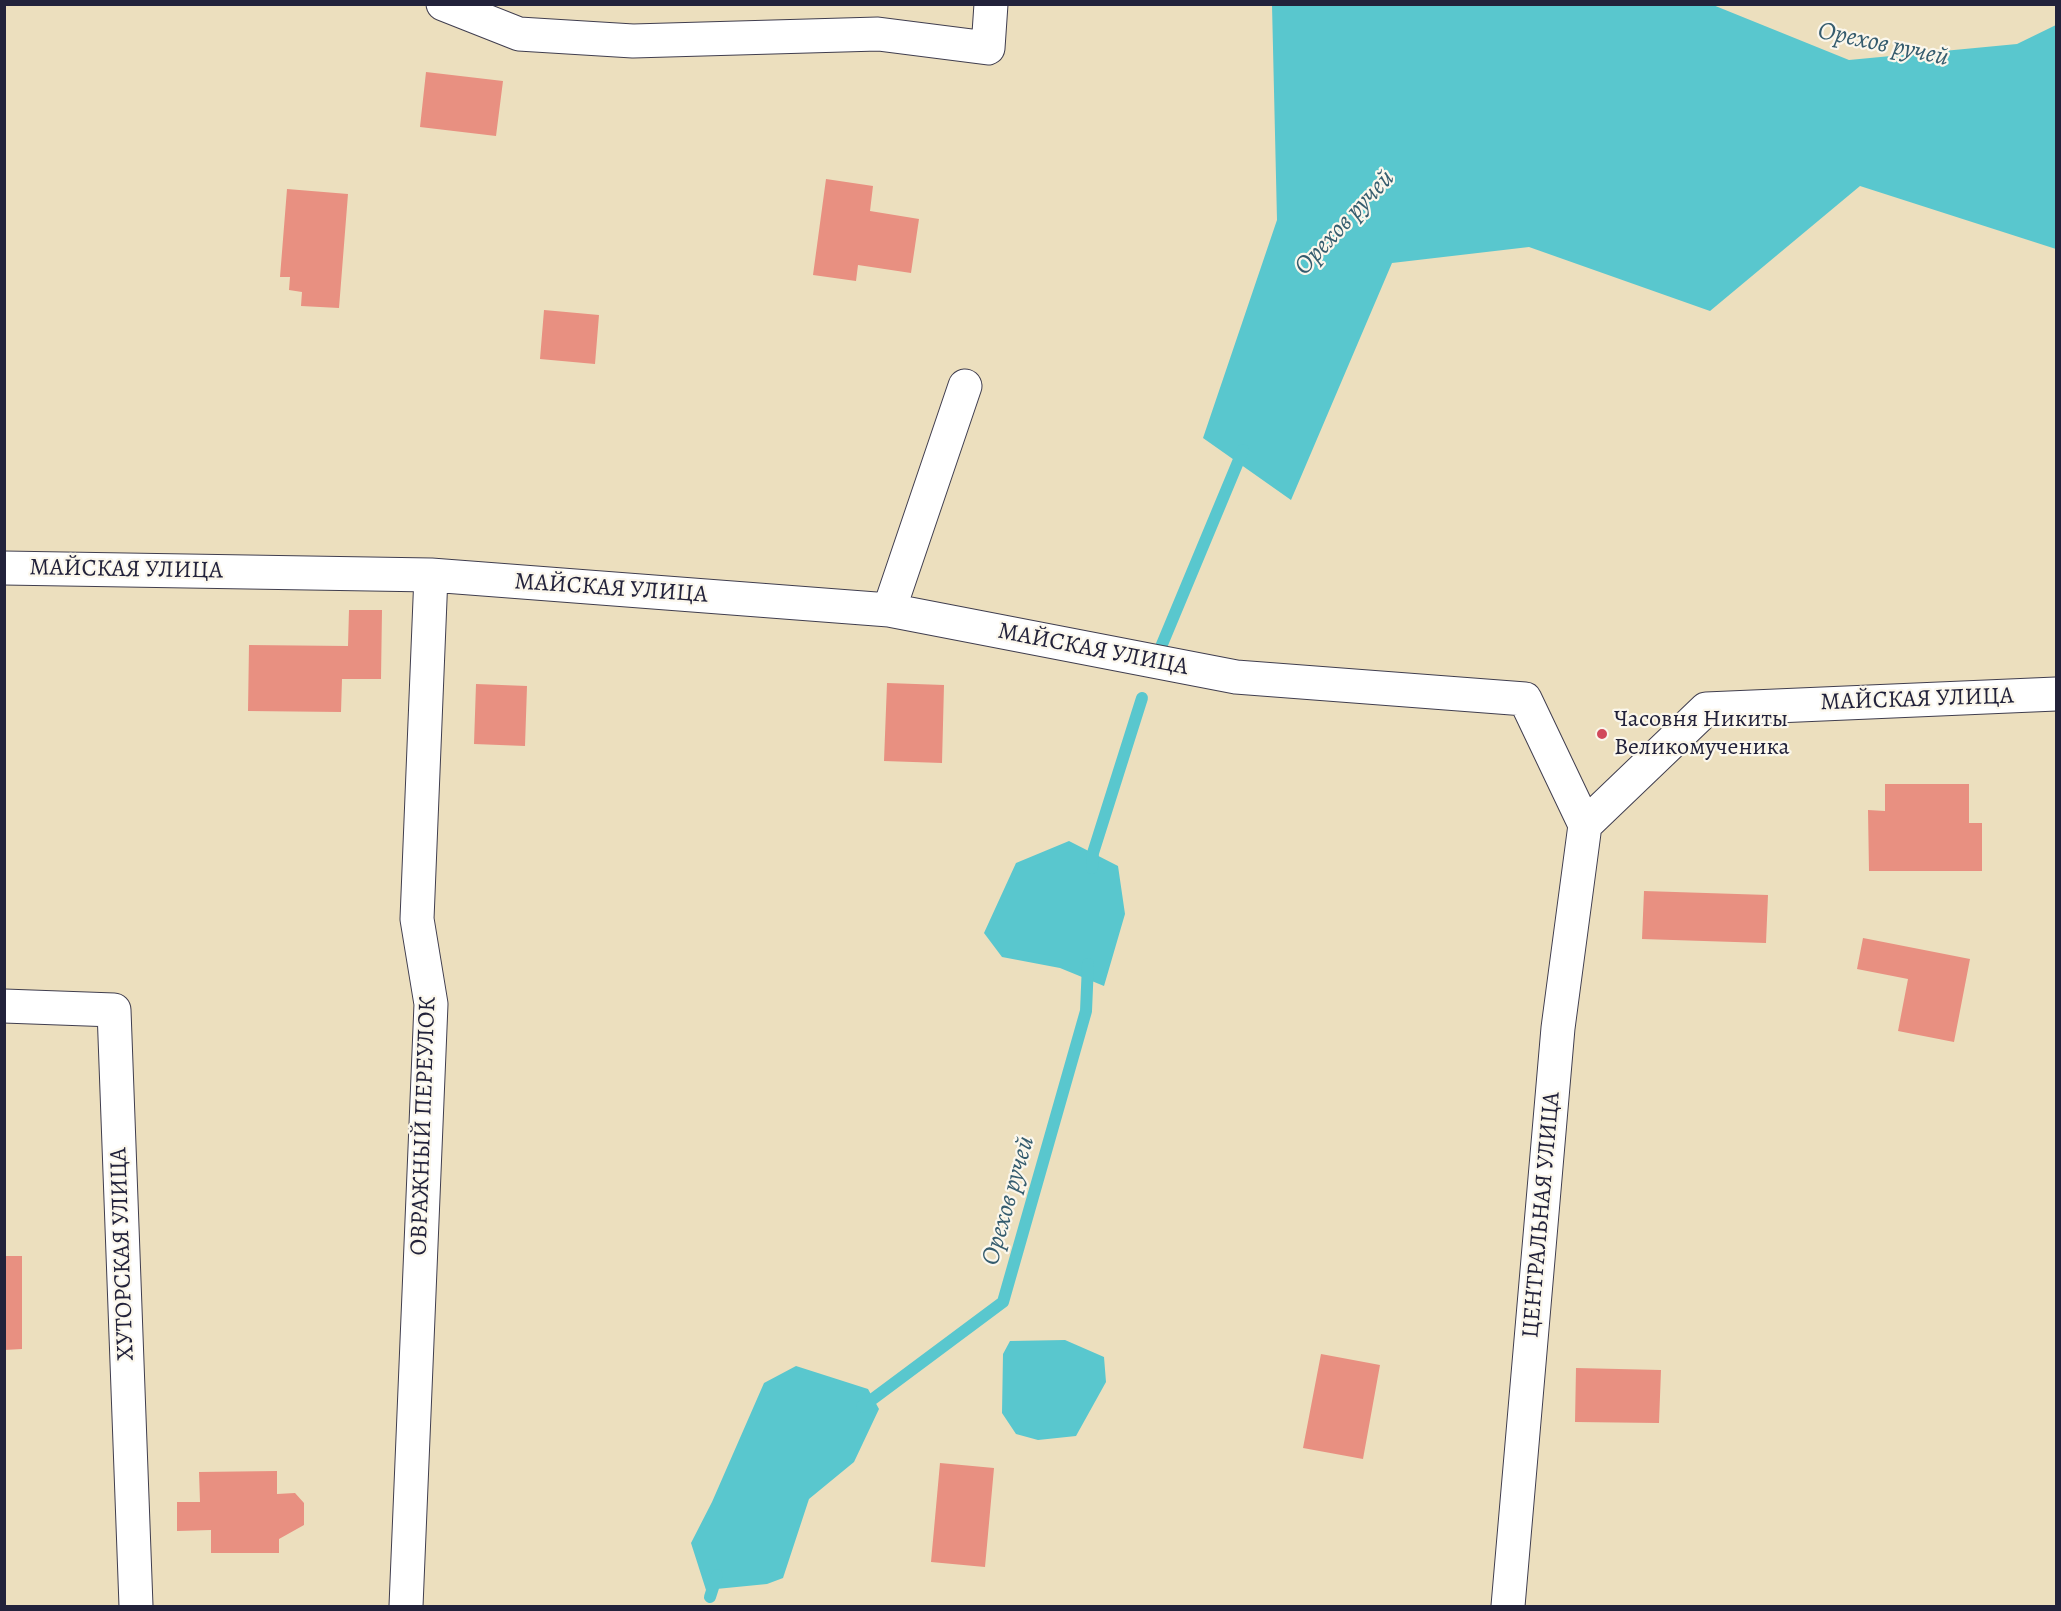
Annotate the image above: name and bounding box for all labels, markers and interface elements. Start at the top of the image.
water label: Орехов ручей [1815,16,1951,74]
water label: Орехов ручей [1288,164,1402,282]
street label: МАЙСКАЯ УЛИЦА [29,554,223,586]
street label: МАЙСКАЯ УЛИЦА [513,568,709,610]
street label: МАЙСКАЯ УЛИЦА [995,617,1191,683]
street label: МАЙСКАЯ УЛИЦА [1820,682,2014,718]
place label: Часовня Никиты Великомученика [1614,706,1790,762]
marker: Часовня Никиты Великомученика [1595,727,1609,741]
street label: ОВРАЖНЫЙ ПЕРЕУЛОК [405,996,443,1256]
street label: ЦЕНТРАЛЬНАЯ УЛИЦА [1517,1091,1567,1339]
water label: Орехов ручей [976,1133,1042,1269]
street label: ХУТОРСКАЯ УЛИЦА [105,1147,141,1361]

